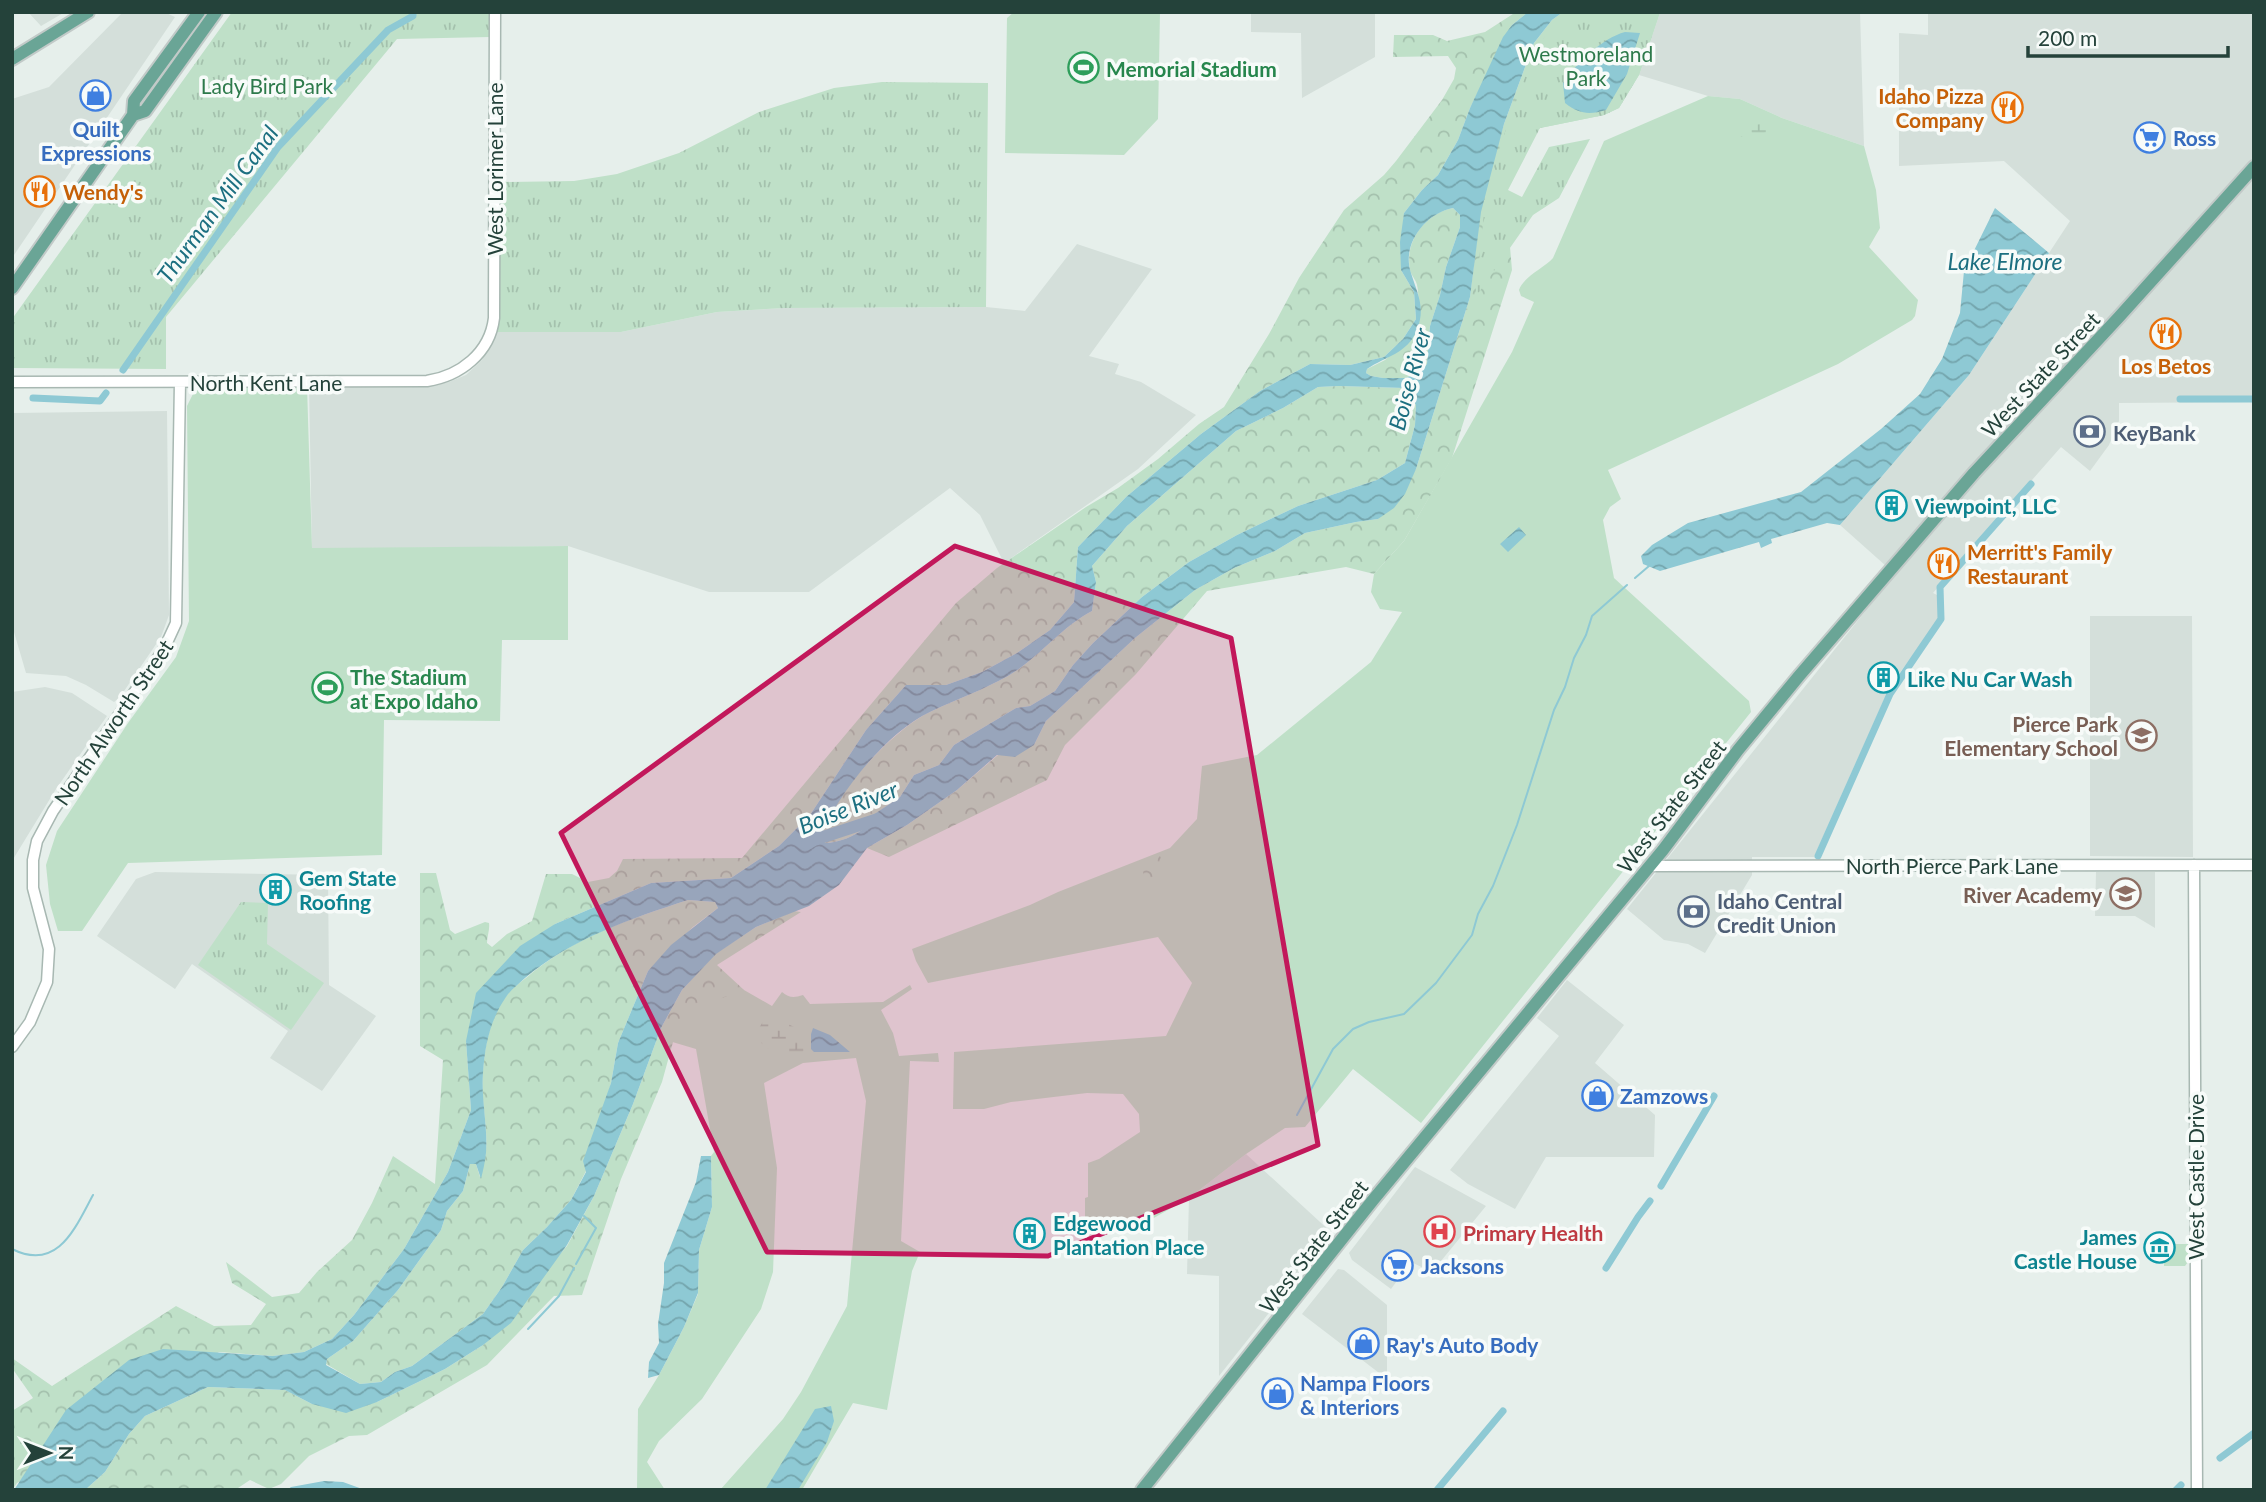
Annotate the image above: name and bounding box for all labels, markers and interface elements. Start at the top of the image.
scale bar [2028,14,2228,58]
text: 200 m [2038,25,2097,50]
park label: Westmoreland Park [1519,41,1653,90]
sports icon: Memorial Stadium [1066,51,1100,85]
place label: Memorial Stadium [1106,56,1277,81]
park label: Lady Bird Park [201,73,334,98]
shop icon: Quilt Expressions [79,79,113,113]
street label: West Lorimer Lane [482,82,507,256]
place label: Idaho Pizza Company [1878,83,1985,132]
restaurant icon: Idaho Pizza Company [1990,90,2024,124]
place label: Quilt Expressions [41,116,151,165]
water label: Thurman Mill Canal [150,120,284,288]
supermarket icon: Ross [2133,120,2167,154]
place label: Ross [2173,125,2216,150]
restaurant icon: Wendy's [23,174,57,208]
place label: Wendy's [63,179,143,204]
water label: Lake Elmore [1948,247,2062,275]
street label: West State Street [1976,306,2105,442]
restaurant icon: Los Betos [2149,316,2183,350]
water label: Boise River [1382,324,1436,433]
place label: Los Betos [2121,353,2211,378]
street label: North Kent Lane [190,370,342,395]
bank icon: KeyBank [2073,415,2107,449]
place label: KeyBank [2113,420,2197,445]
building icon: Viewpoint, LLC [1875,488,1909,522]
place label: Viewpoint, LLC [1914,493,2057,518]
place label: Merritt's Family Restaurant [1967,539,2113,588]
restaurant icon: Merritt's Family Restaurant [1927,546,1961,580]
street label: North Alworth Street [48,634,178,809]
building icon: Like Nu Car Wash [1867,661,1901,695]
place label: The Stadium at Expo Idaho [350,664,478,713]
place label: Like Nu Car Wash [1907,666,2073,691]
sports icon: The Stadium at Expo Idaho [310,671,344,705]
place label: Pierce Park Elementary School [1944,711,2119,760]
school or university icon: Pierce Park Elementary School [2124,718,2158,752]
street label: West State Street [1611,734,1731,877]
water label: Boise River [794,774,903,840]
street label: North Pierce Park Lane [1846,853,2058,878]
place label: Gem State Roofing [299,865,396,914]
building icon: Gem State Roofing [259,872,293,906]
school or university icon: River Academy [2108,877,2142,911]
place label: River Academy [1963,882,2103,907]
place label: Idaho Central Credit Union [1717,888,1842,937]
bank icon: Idaho Central Credit Union [1677,895,1711,929]
shop icon: Zamzows [1580,1078,1614,1112]
place label: Zamzows [1620,1083,1708,1108]
street label: West Castle Drive [2183,1094,2208,1260]
street label: West State Street [1253,1174,1373,1317]
place label: Edgewood Plantation Place [1053,1210,1204,1259]
hospital icon: Primary Health [1423,1215,1457,1249]
building icon: Edgewood Plantation Place [1013,1217,1047,1251]
place label: Primary Health [1463,1220,1603,1245]
place label: James Castle House [2014,1224,2137,1273]
museum icon: James Castle House [2143,1231,2177,1265]
supermarket icon: Jacksons [1381,1248,1415,1282]
place label: Jacksons [1421,1253,1504,1278]
shop icon: Ray's Auto Body [1346,1327,1380,1361]
place label: Ray's Auto Body [1386,1332,1539,1357]
place label: Nampa Floors & Interiors [1300,1370,1430,1419]
shop icon: Nampa Floors & Interiors [1260,1377,1294,1411]
north arrow [14,1418,84,1488]
text: N [55,1446,78,1460]

